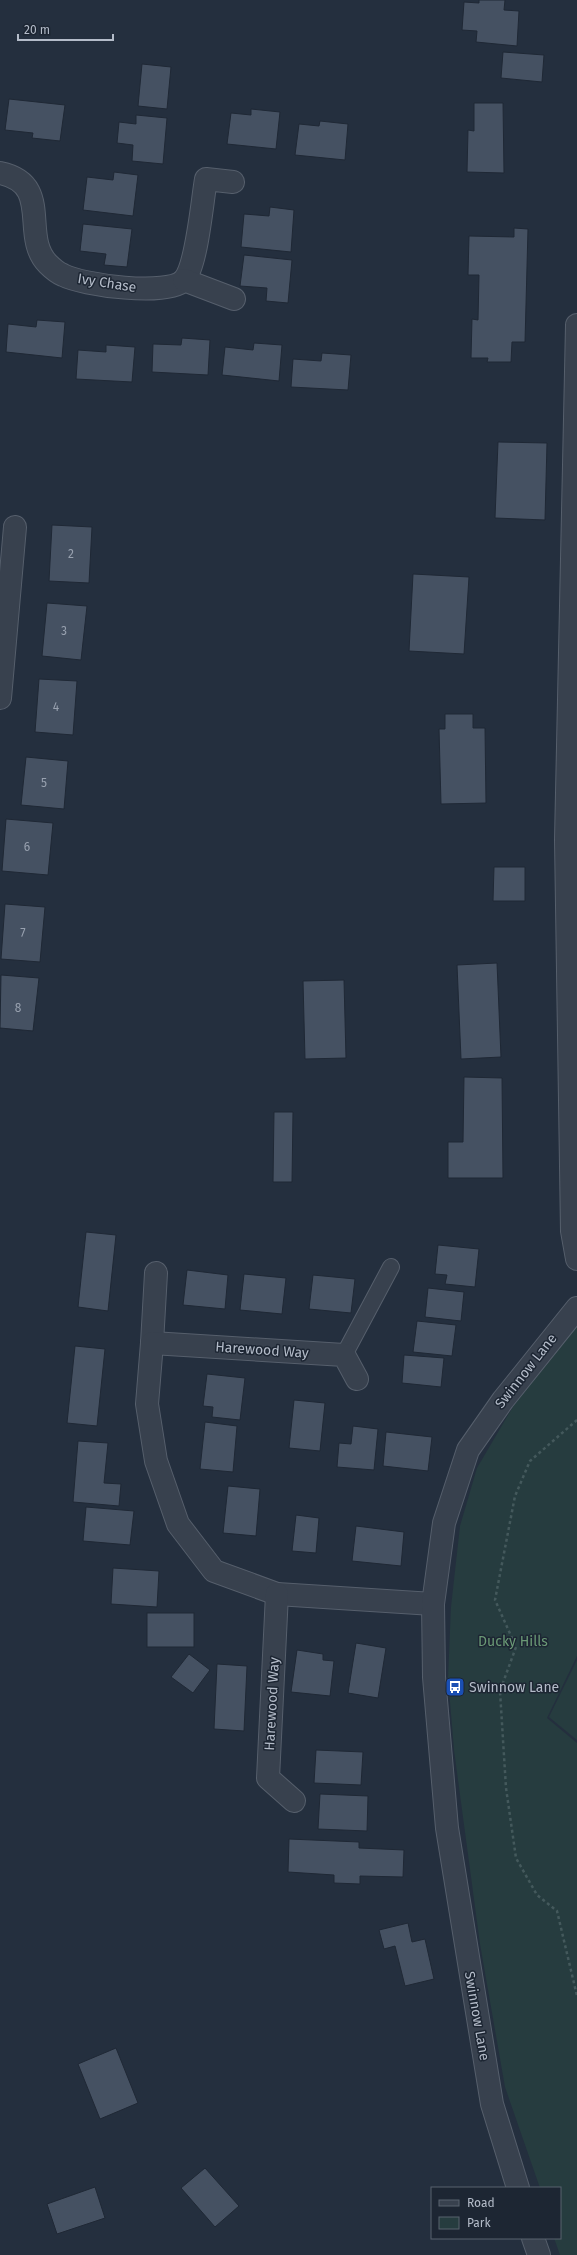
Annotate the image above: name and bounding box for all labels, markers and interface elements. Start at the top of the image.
scale bar [18,16,113,42]
text: 20 m [24,23,50,37]
street label: Ivy Chase [76,270,138,296]
house number: 2 [68,547,74,561]
house number: 3 [61,624,67,638]
house number: 4 [53,700,60,714]
house number: 5 [41,776,47,790]
house number: 6 [24,840,30,854]
house number: 7 [20,926,26,940]
house number: 8 [15,1001,22,1015]
street label: Swinnow Lane [492,1330,560,1412]
street label: Harewood Way [215,1338,309,1362]
park label: Ducky Hills [478,1633,548,1650]
street label: Harewood Way [261,1657,283,1751]
bus stop icon: Swinnow Lane [444,1676,466,1698]
place label: Swinnow Lane [469,1679,559,1696]
street label: Swinnow Lane [461,1970,493,2062]
legend [431,2187,561,2239]
text: Road [467,2196,495,2210]
text: Park [467,2216,491,2230]

